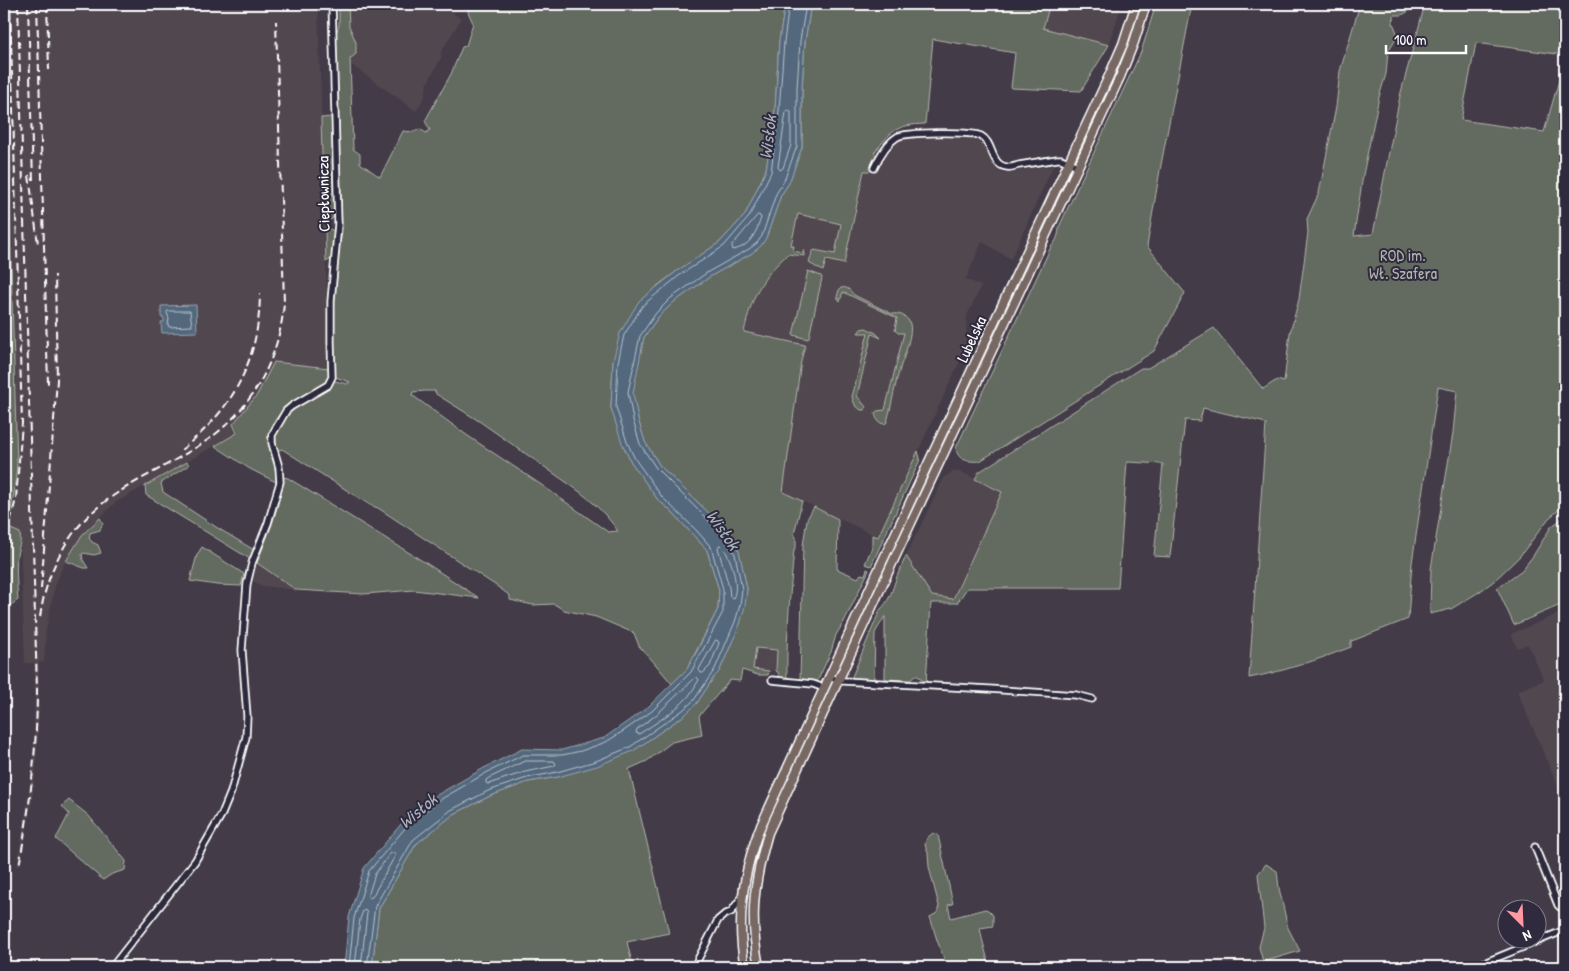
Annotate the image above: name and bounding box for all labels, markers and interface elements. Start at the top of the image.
scale bar [1386,22,1466,54]
text: 100 m [1394,29,1427,50]
water label: Wisłok [752,112,783,160]
street label: Ciepłownicza [311,156,335,232]
park label: ROD im. Wł. Szafera [1369,244,1437,284]
street label: Lubelska [951,312,991,366]
water label: Wisłok [701,505,747,556]
water label: Wisłok [393,786,444,834]
north arrow [1496,898,1546,948]
text: N [1520,926,1535,947]

